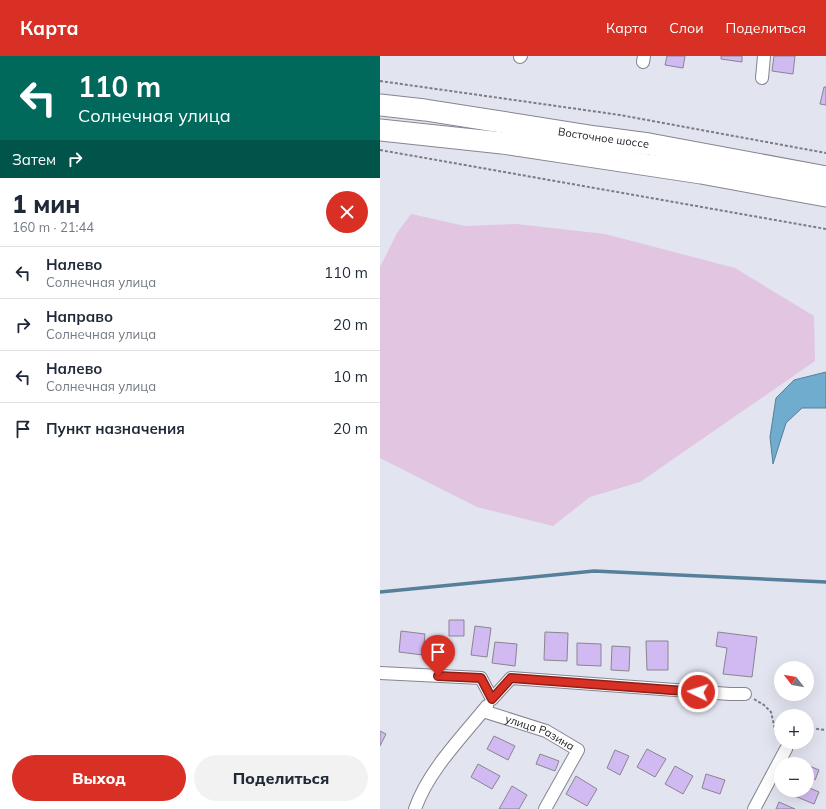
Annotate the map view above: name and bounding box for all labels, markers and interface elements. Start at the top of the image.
text: Карта [20,16,78,40]
text: Карта [606,19,647,37]
text: Слои [669,19,704,37]
text: Поделиться [726,19,806,37]
text: 110 m [78,69,161,104]
icon: left [12,72,64,124]
text: Солнечная улица [78,104,231,127]
street label: Восточное шоссе [557,124,650,151]
icon: right [64,148,86,170]
text: Затем [12,150,56,169]
text: 1 мин [12,189,80,219]
button: close [326,191,368,233]
text: 160 m · 21:44 [12,219,94,235]
text: Налево [46,255,102,274]
icon: left [12,262,34,284]
text: 110 m [324,263,368,282]
text: Солнечная улица [46,274,156,290]
text: Направо [46,307,113,326]
icon: right [12,314,34,336]
text: 20 m [333,315,368,334]
text: Солнечная улица [46,326,156,342]
text: Налево [46,359,102,378]
icon: left [12,366,34,388]
text: 10 m [333,367,368,386]
text: Солнечная улица [46,378,156,394]
icon: arrive [12,418,34,440]
text: Пункт назначения [46,419,185,438]
text: 20 m [333,419,368,438]
pin [421,635,455,676]
icon: arrive [427,641,449,663]
north arrow [774,661,814,701]
map controls [774,661,814,797]
position arrow [677,671,719,713]
button: + [774,709,814,749]
street label: улица Разина [504,712,577,753]
button: Выход [12,755,186,801]
button: Поделиться [194,755,368,801]
button: − [774,757,814,797]

